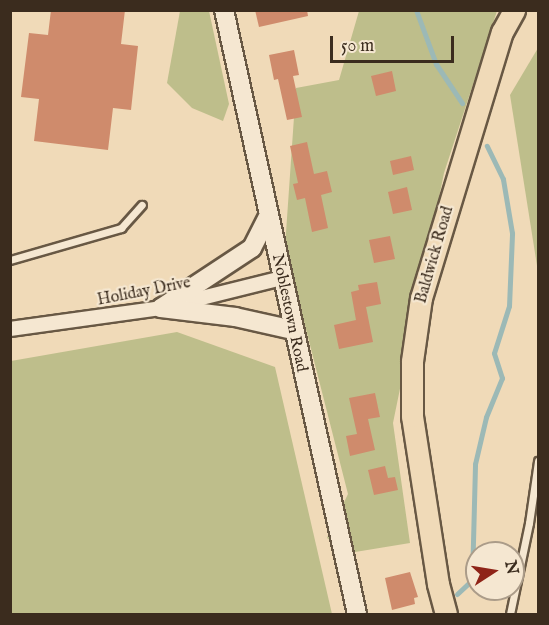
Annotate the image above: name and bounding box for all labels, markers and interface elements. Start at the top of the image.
scale bar [333,24,458,62]
text: 50 m [341,35,374,58]
street label: Baldwick Road [412,204,458,306]
street label: Noblestown Road [267,252,311,374]
street label: Holiday Drive [96,274,192,310]
north arrow [465,541,525,601]
text: N [499,559,522,577]

